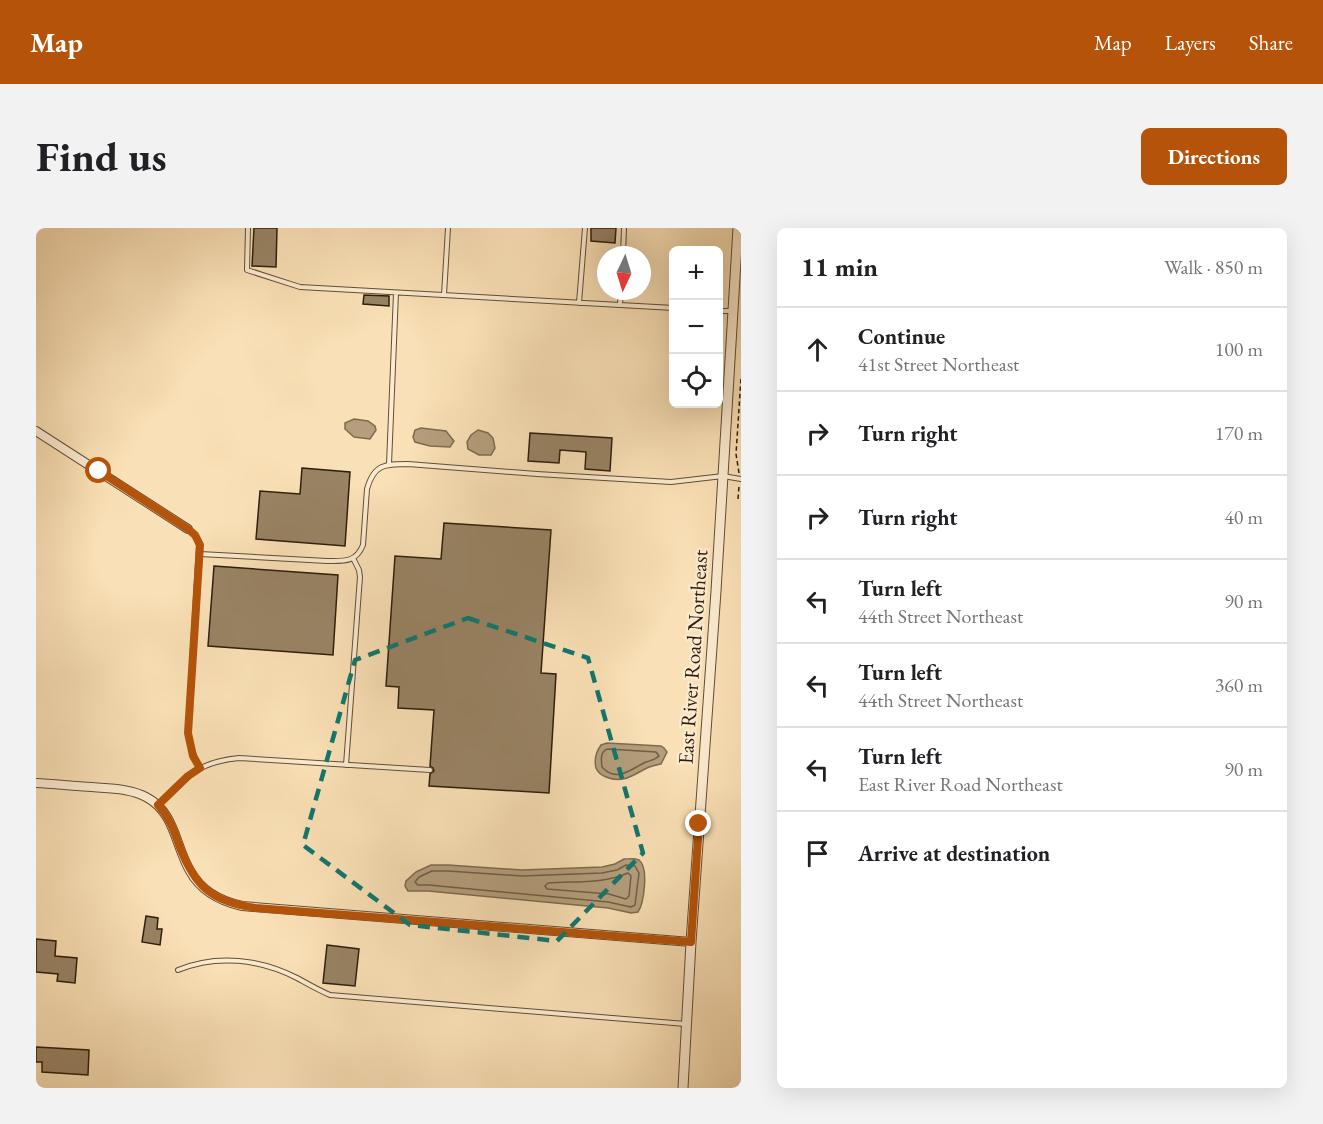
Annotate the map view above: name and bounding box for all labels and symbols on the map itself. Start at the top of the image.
north arrow [597,246,651,300]
route start [85,457,111,483]
street label: East River Road Northeast [672,548,713,765]
route end [685,810,711,836]

